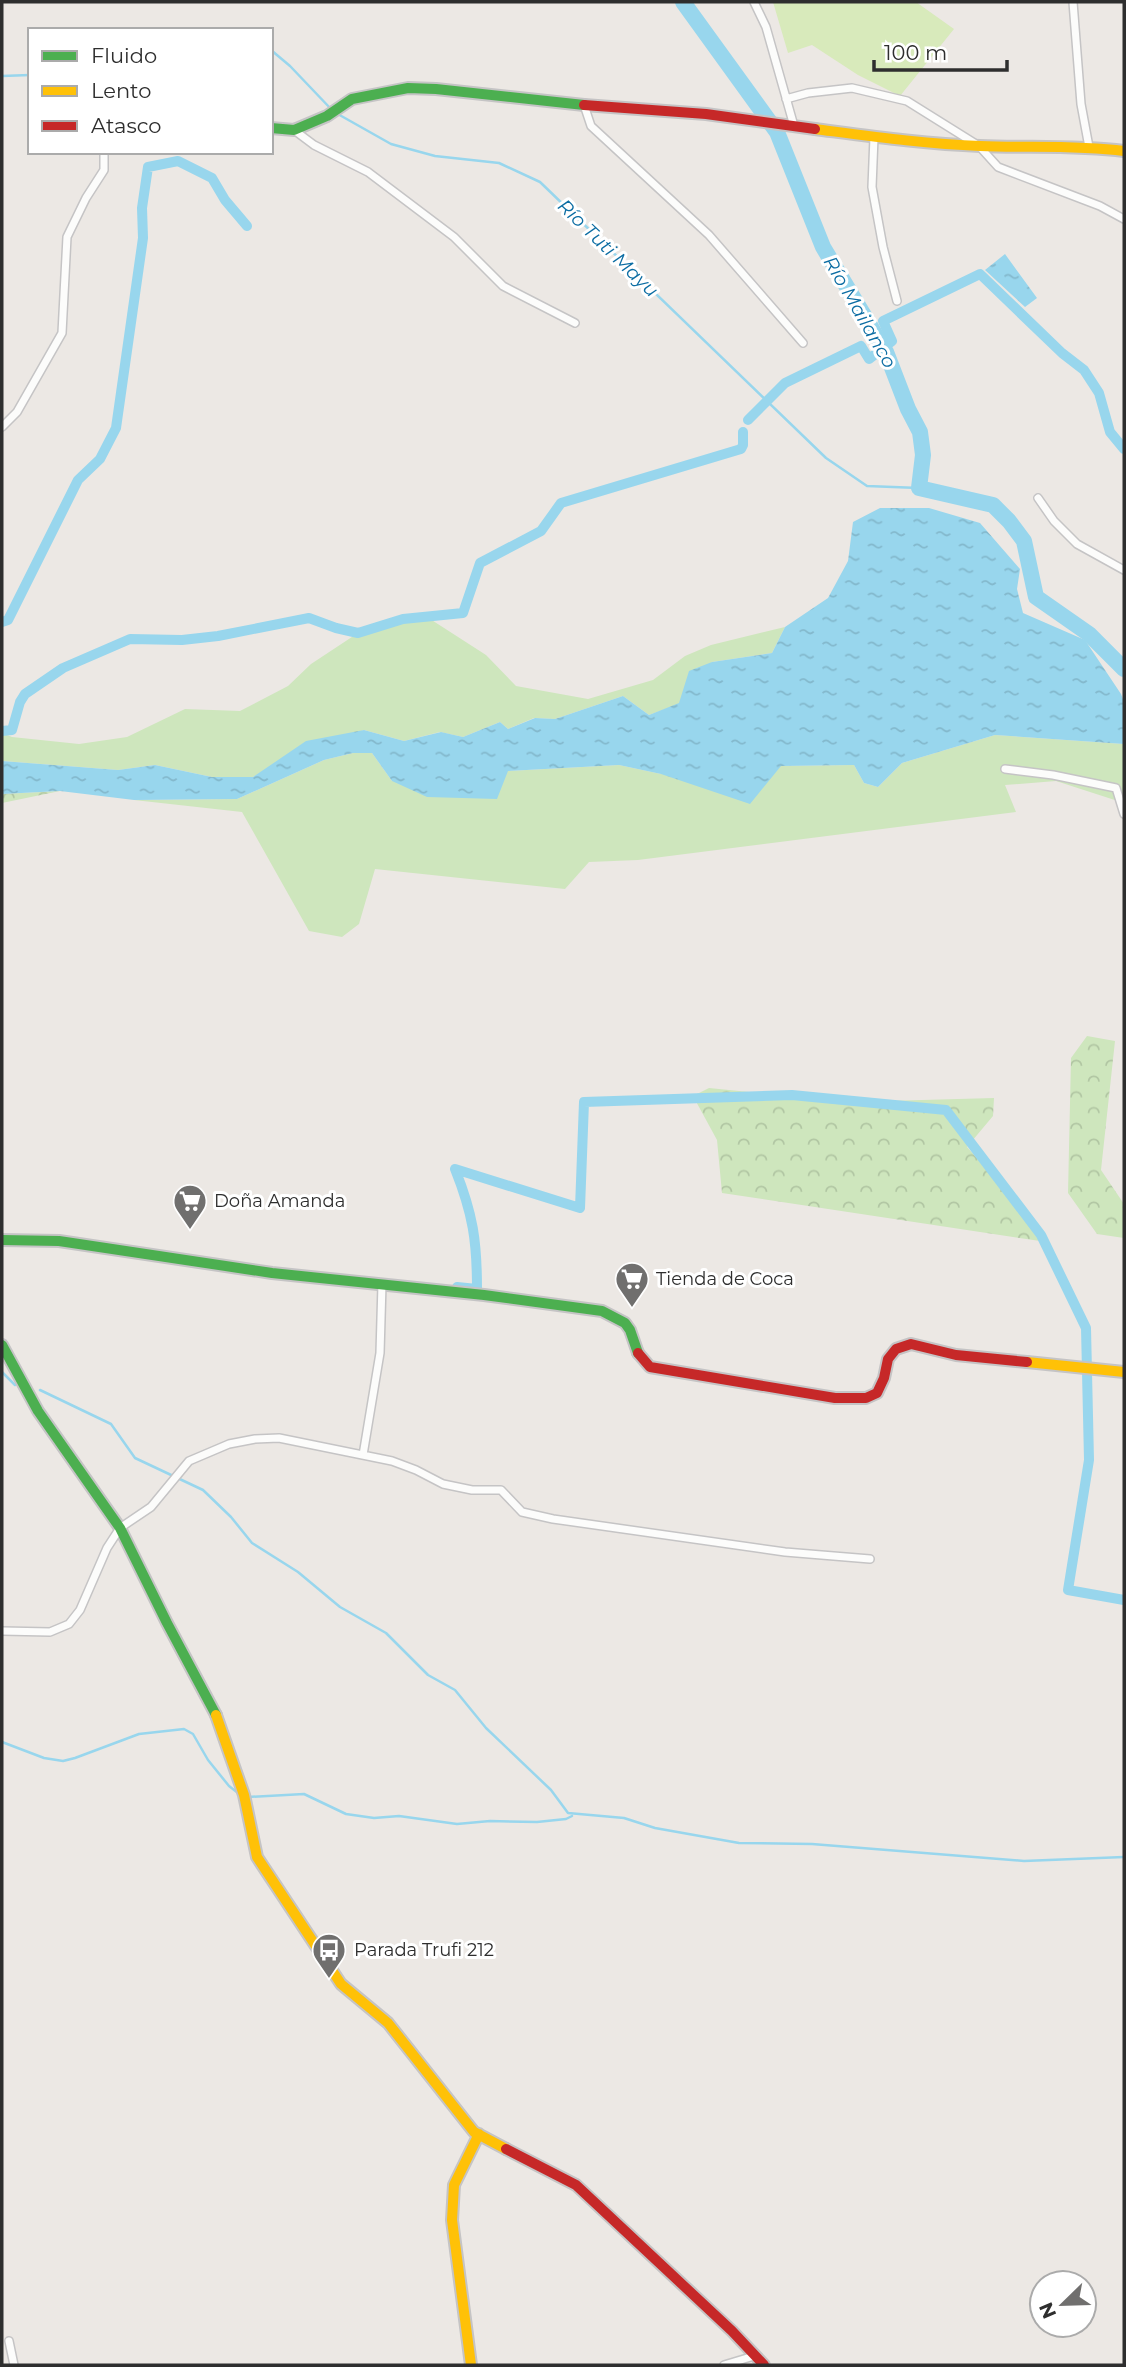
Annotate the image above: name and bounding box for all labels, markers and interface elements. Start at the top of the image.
legend [28,28,273,154]
scale bar [874,28,1007,72]
text: 100 m [884,40,947,65]
text: Fluido [91,43,157,68]
text: Lento [91,78,151,103]
text: Atasco [91,113,162,138]
water label: Río Tuti Mayu [553,194,663,302]
water label: Río Mailanco [819,252,901,372]
supermarket icon: Doña Amanda [171,1182,209,1231]
place label: Doña Amanda [214,1190,345,1212]
supermarket icon: Tienda de Coca [613,1260,651,1309]
place label: Tienda de Coca [656,1268,794,1290]
bus stop icon: Parada Trufi 212 [310,1931,348,1980]
place label: Parada Trufi 212 [354,1939,494,1961]
north arrow [1028,2269,1098,2339]
text: N [1034,2299,1061,2322]

